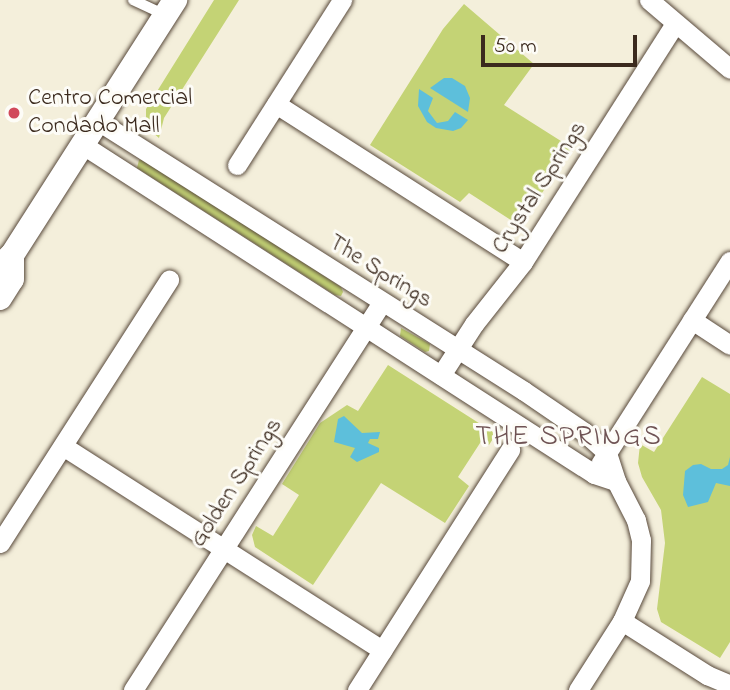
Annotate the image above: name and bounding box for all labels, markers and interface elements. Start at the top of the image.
scale bar [485,21,641,65]
text: 50 m [494,32,537,62]
place label: Centro Comercial Condado Mall [28,85,192,141]
marker: Centro Comercial Condado Mall [6,105,22,121]
street label: Crystal Springs [486,116,594,260]
street label: The Springs [323,229,437,315]
street label: Golden Springs [185,413,289,553]
district label: THE SPRINGS [477,421,661,455]

